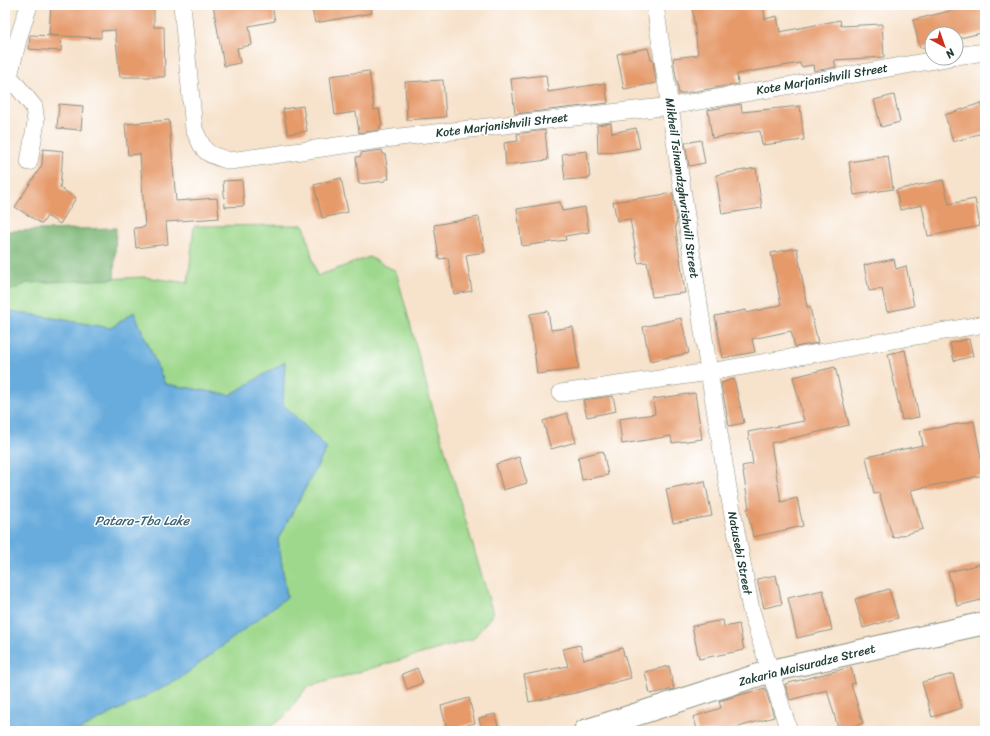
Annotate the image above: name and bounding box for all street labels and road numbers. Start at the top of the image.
street label: Kote Marjanishvili Street [754,57,890,101]
street label: Mikheil Tsinamdzghvrishvili Street [658,96,706,280]
street label: Kote Marjanishvili Street [434,106,570,144]
street label: Natusebi Street [721,509,759,598]
street label: Zakaria Maisuradze Street [736,637,878,693]

